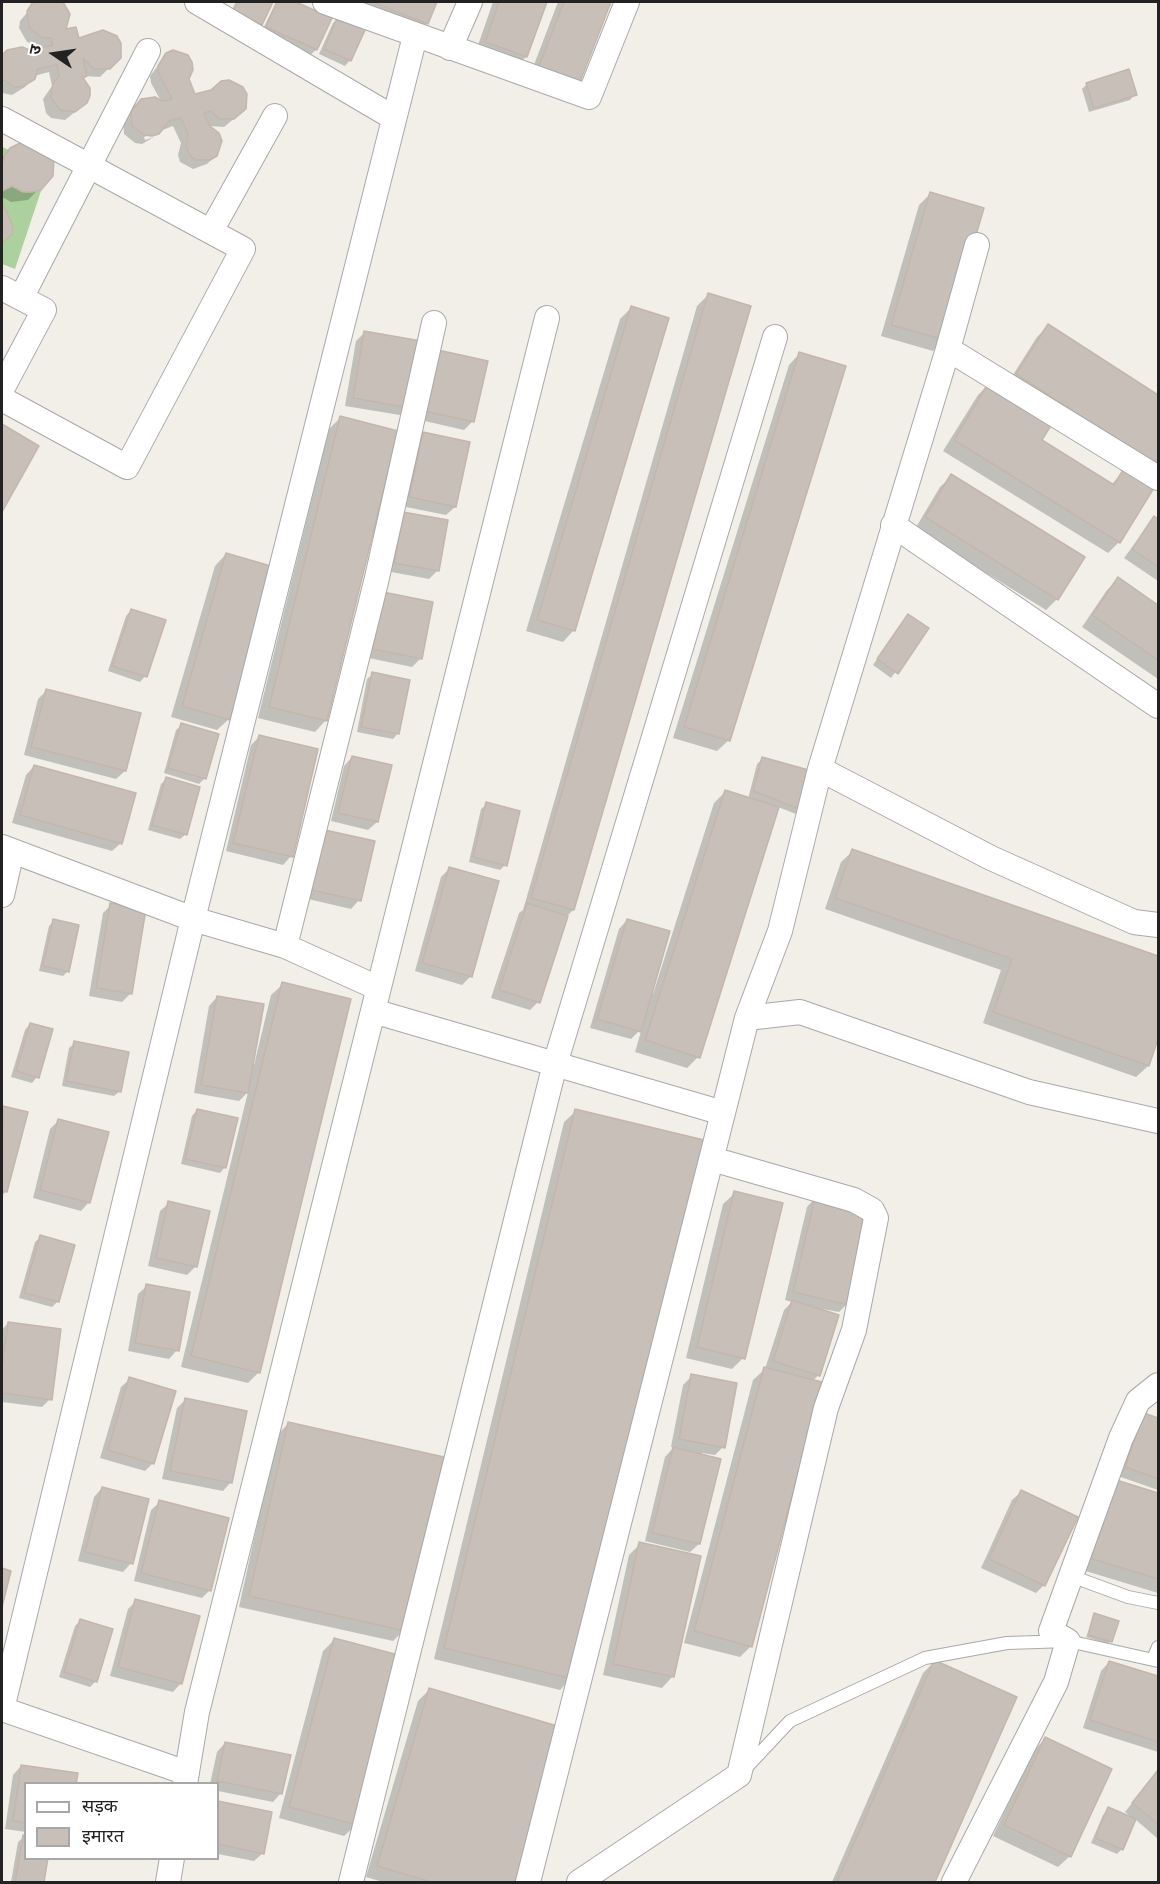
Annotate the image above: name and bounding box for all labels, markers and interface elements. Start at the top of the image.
north arrow [24,24,84,84]
text: उ [26,43,47,57]
legend [24,1782,219,1860]
text: सड़क [82,1796,118,1819]
text: इमारत [82,1826,124,1849]

